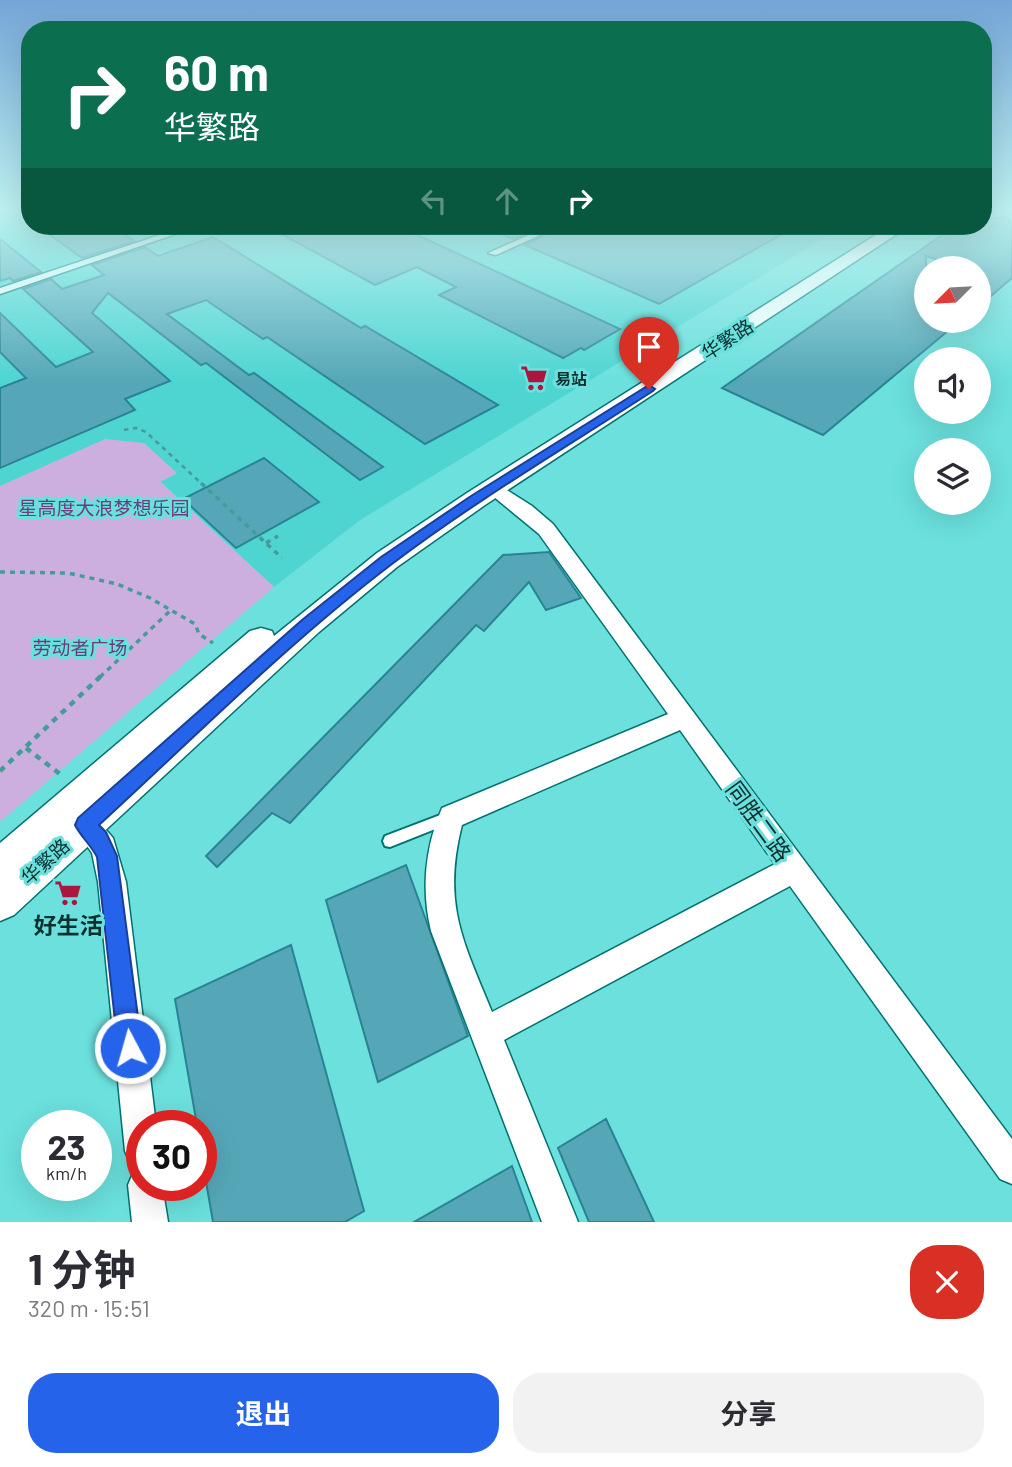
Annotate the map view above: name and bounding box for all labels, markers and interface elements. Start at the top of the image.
text: 60 m [164,42,269,101]
icon: right [49,49,140,140]
text: 华繁路 [164,107,260,145]
icon: left [415,182,453,220]
icon: ahead [488,182,526,220]
icon: right [561,182,599,220]
north arrow [914,256,990,332]
map controls [914,256,991,515]
street label: 华繁路 [697,314,757,364]
pin [619,317,679,389]
icon: arrive [630,328,668,366]
button: sound [914,347,991,424]
supermarket icon: 易站 [519,363,549,393]
place label: 易站 [555,369,587,388]
button: layers [914,438,991,515]
park label: 星高度大浪梦想乐园 [18,496,190,519]
park label: 劳动者广场 [32,636,128,659]
street label: 同胜二路 [721,776,797,866]
street label: 华繁路 [16,833,74,889]
supermarket icon: 好生活 [53,878,83,908]
place label: 好生活 [34,911,103,939]
position arrow [93,1011,167,1085]
speed limit sign: 30 [126,1110,217,1201]
text: 23 [47,1125,86,1167]
text: km/h [46,1162,87,1184]
text: 1 分钟 [28,1243,135,1293]
button: close [910,1245,984,1319]
text: 320 m · 15:51 [28,1294,150,1322]
button: 退出 [28,1373,499,1453]
button: 分享 [513,1373,984,1453]

